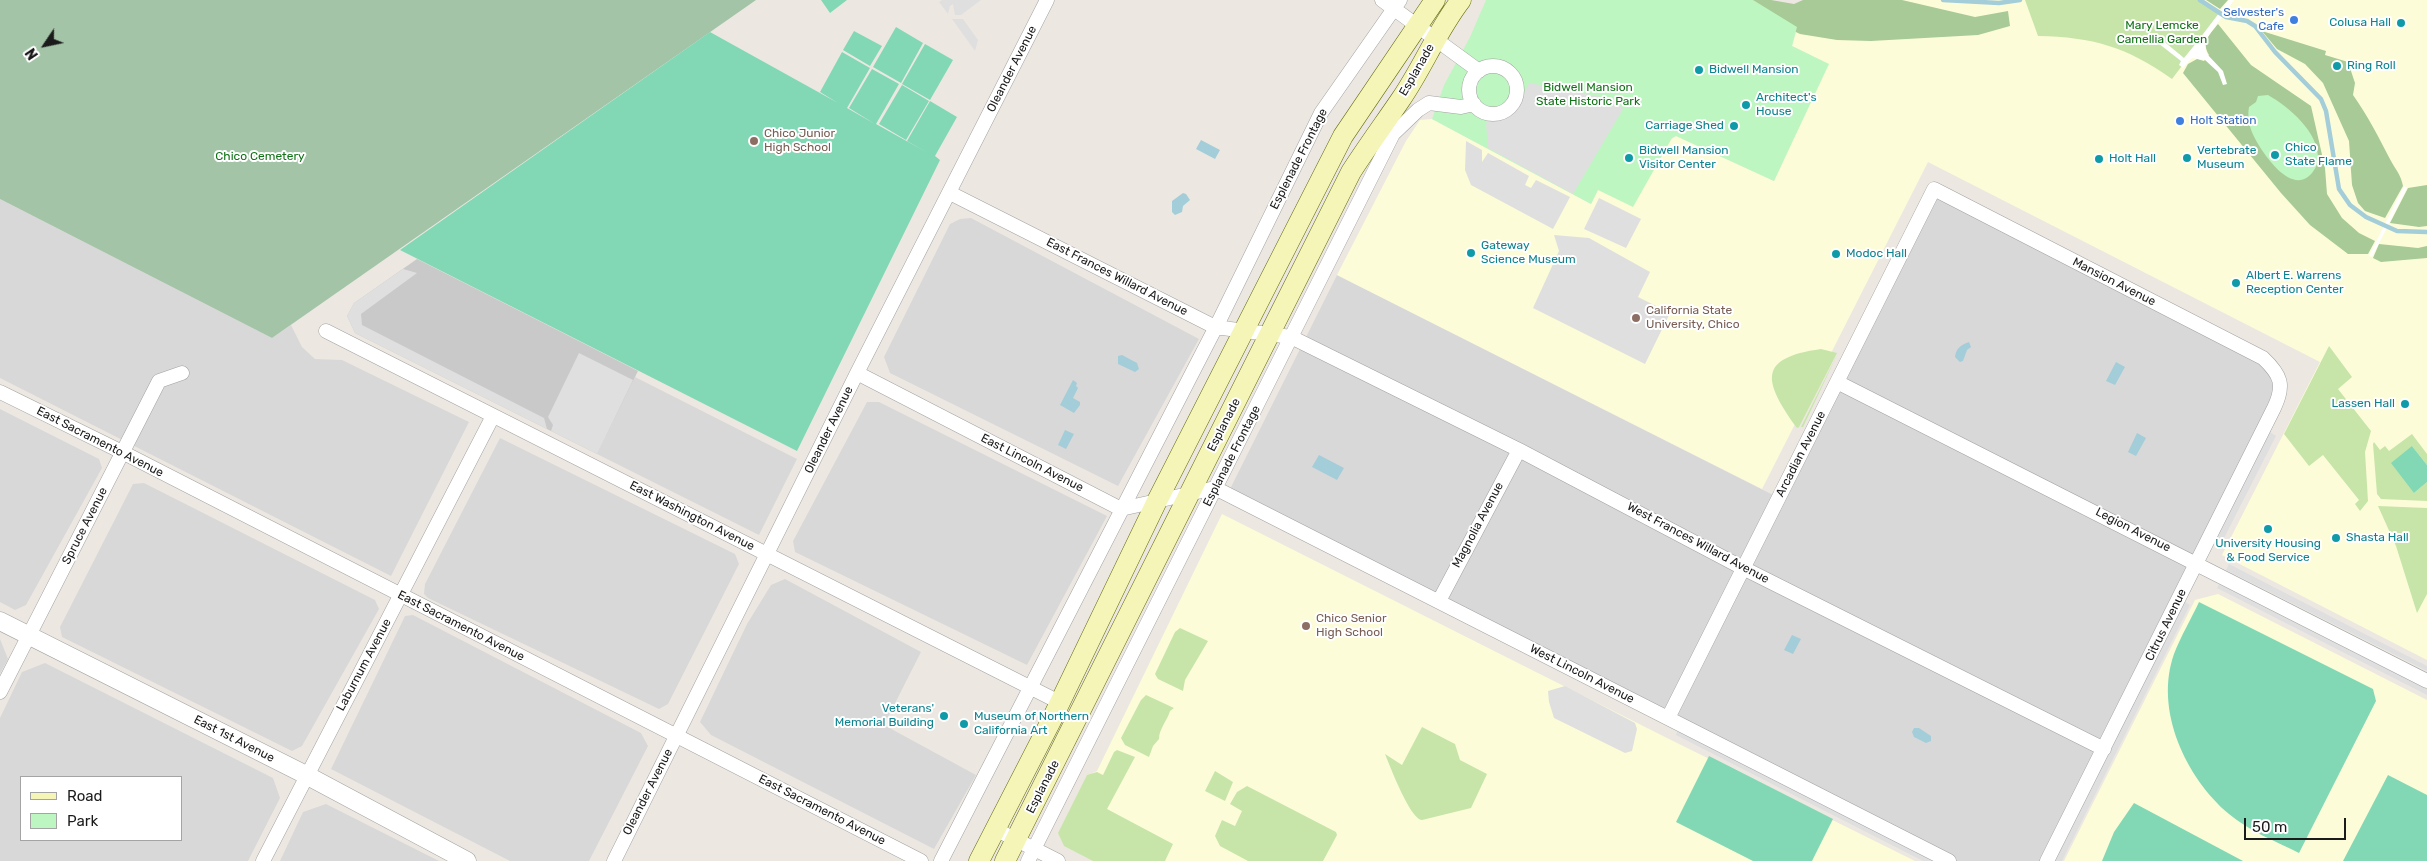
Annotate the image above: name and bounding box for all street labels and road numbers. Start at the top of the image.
street label: Oleander Avenue [984,23,1040,115]
street label: Esplanade [1396,41,1438,99]
street label: Esplenade Frontage [1267,106,1331,212]
street label: East Frances Willard Avenue [1044,235,1190,319]
street label: Mansion Avenue [2070,255,2158,309]
street label: Oleander Avenue [802,384,856,476]
street label: Esplanade [1204,396,1244,454]
street label: Esplanade Frontage [1200,403,1264,509]
street label: East Sacramento Avenue [34,404,166,480]
street label: Arcadian Avenue [1773,409,1829,499]
street label: East Lincoln Avenue [978,431,1086,495]
street label: East Washington Avenue [627,478,757,554]
street label: Magnolia Avenue [1449,480,1507,570]
street label: Spruce Avenue [59,485,111,567]
street label: West Frances Willard Avenue [1624,499,1772,587]
street label: Legion Avenue [2093,505,2173,555]
street label: Citrus Avenue [2142,587,2190,663]
street label: East Sacramento Avenue [395,588,527,664]
street label: Laburnum Avenue [334,616,394,714]
street label: West Lincoln Avenue [1527,641,1637,707]
street label: East 1st Avenue [191,712,277,766]
street label: Oleander Avenue [620,746,676,838]
street label: Esplanade [1023,758,1063,816]
street label: East Sacramento Avenue [756,772,888,848]

